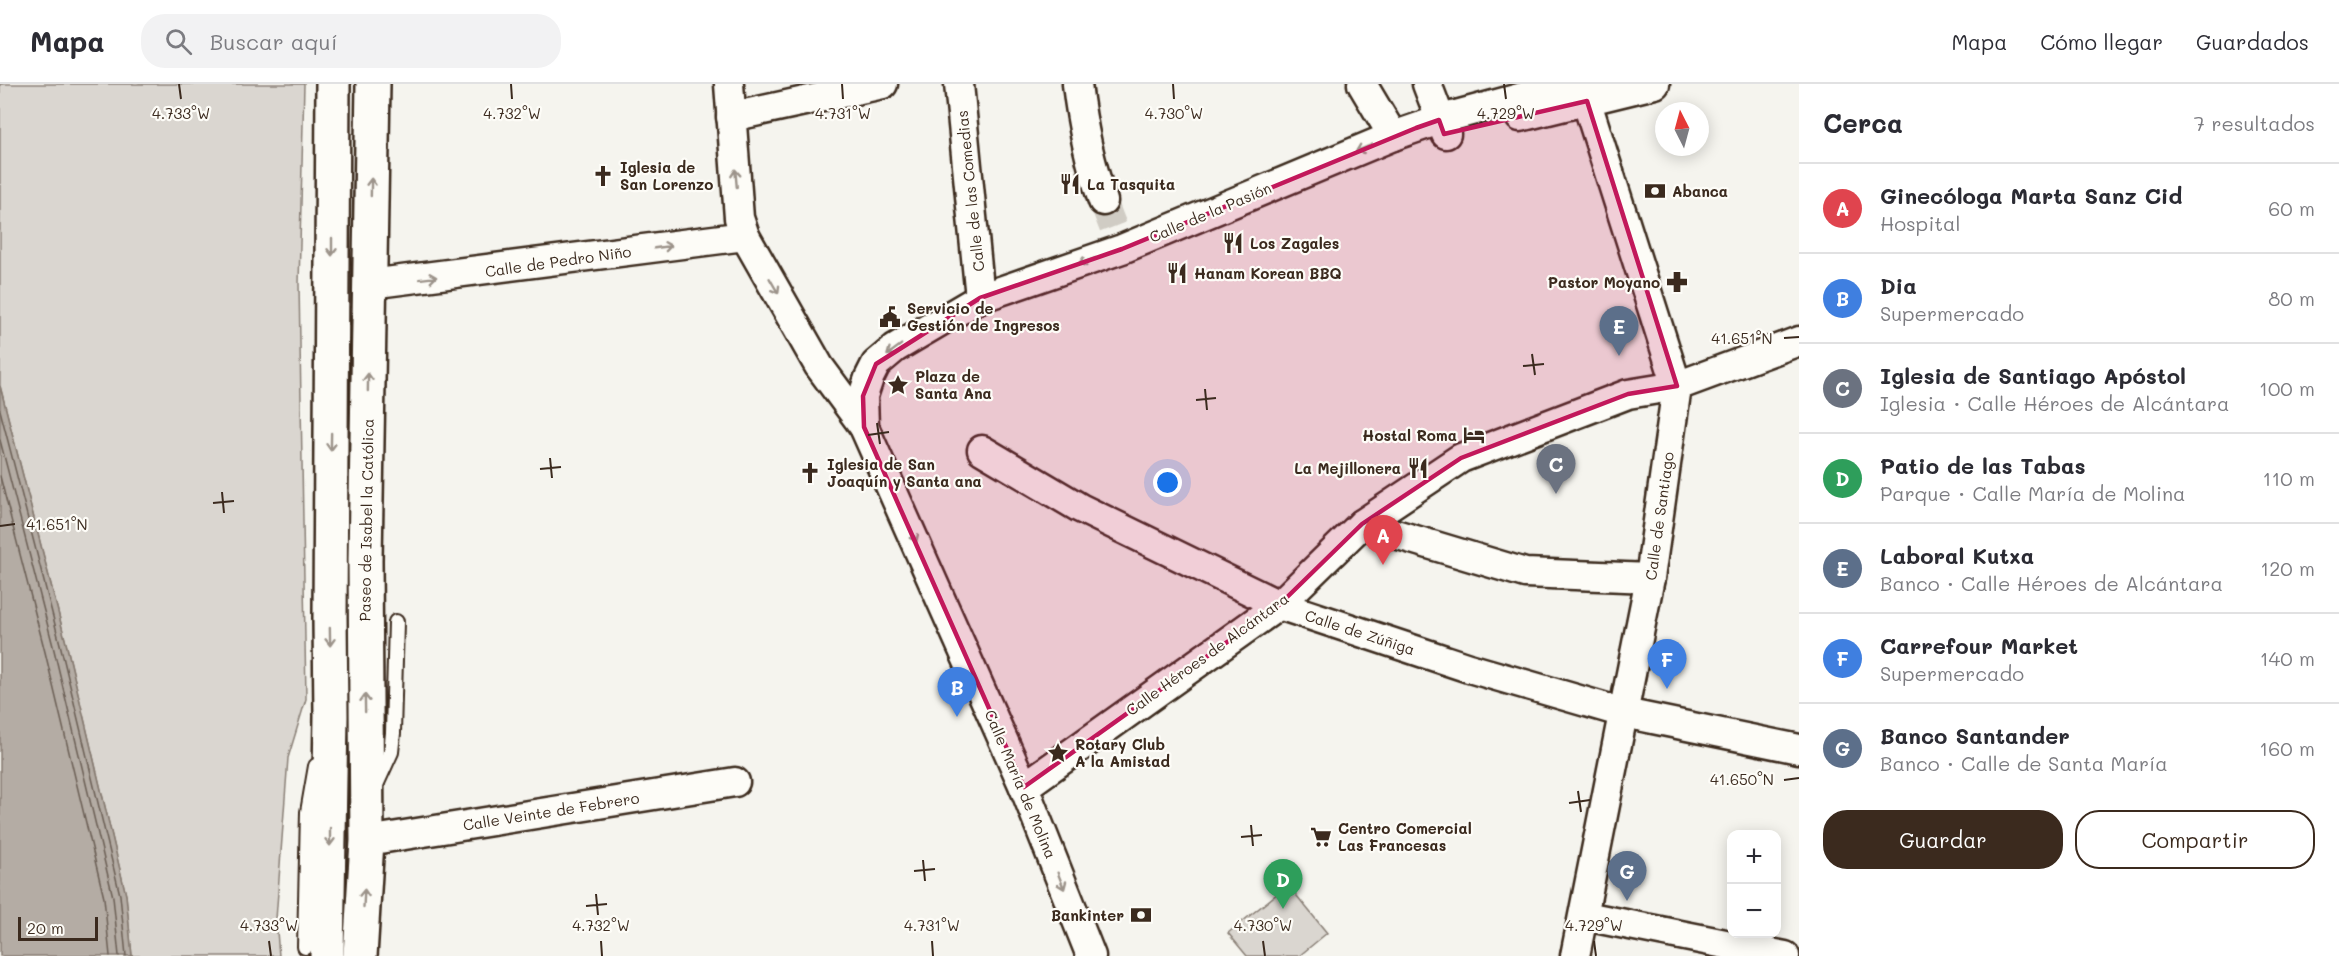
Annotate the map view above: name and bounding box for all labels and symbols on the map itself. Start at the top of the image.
north arrow [1655,102,1709,156]
text: 4.733°W [152,103,210,123]
text: 4.732°W [483,103,541,123]
text: 4.731°W [815,103,871,123]
text: 4.730°W [1145,103,1203,123]
text: 4.729°W [1477,103,1535,123]
street label: Calle de las Comedias [952,109,988,273]
one-way arrow [1356,143,1374,154]
place label: Iglesia de San Lorenzo [620,157,713,194]
church icon: Iglesia de San Lorenzo [591,164,615,188]
one-way arrow [730,169,741,189]
restaurant icon: La Tasquita [1058,172,1082,196]
place label: La Tasquita [1087,174,1175,194]
one-way arrow [365,177,377,197]
street label: Calle de la Pasión [1146,177,1274,247]
bank icon: Abanca [1643,179,1667,203]
place label: Abanca [1672,181,1728,201]
restaurant icon: Los Zagales [1221,231,1245,255]
place label: Los Zagales [1250,233,1339,253]
one-way arrow [326,237,338,257]
street label: Calle de Pedro Niño [484,241,632,281]
one-way arrow [652,241,672,252]
one-way arrow [1078,257,1097,268]
restaurant icon: Hanam Korean BBQ [1165,261,1189,285]
place label: Hanam Korean BBQ [1194,263,1342,283]
pharmacy icon: Pastor Moyano [1665,270,1689,294]
one-way arrow [417,272,437,283]
place label: Pastor Moyano [1548,272,1660,292]
one-way arrow [769,277,780,295]
place label: Servicio de Gestión de Ingresos [907,298,1060,335]
public building icon: Servicio de Gestión de Ingresos [878,305,902,329]
pin: E [1600,306,1638,356]
text: 41.651°N [1711,328,1773,348]
one-way arrow [886,344,902,356]
place label: Plaza de Santa Ana [915,366,992,403]
one-way arrow [363,372,374,392]
place icon: Plaza de Santa Ana [886,373,910,397]
street label: Paseo de Isabel la Católica [354,418,378,622]
hotel icon: Hostal Roma [1462,423,1486,447]
place label: Hostal Roma [1362,425,1457,445]
one-way arrow [325,432,337,452]
pin: C [1536,444,1576,494]
street label: Calle de Santiago [1640,450,1678,582]
place label: Iglesia de San Joaquín y Santa ana [827,454,982,491]
restaurant icon: La Mejillonera [1406,456,1430,480]
place label: La Mejillonera [1294,458,1401,478]
church icon: Iglesia de San Joaquín y Santa ana [798,461,822,485]
your location [1153,468,1182,497]
text: 41.651°N [26,514,88,534]
pin: A [1364,516,1402,565]
one-way arrow [908,525,919,543]
street label: Calle Héroes de Alcántara [1122,588,1292,720]
street label: Calle de Zúñiga [1302,605,1418,659]
one-way arrow [324,627,336,647]
pin: F [1648,640,1686,689]
pin: B [938,668,976,717]
one-way arrow [359,693,371,713]
street label: Calle María de Molina [981,707,1061,861]
place label: Rotary Club A la Amistad [1075,734,1170,771]
place icon: Rotary Club A la Amistad [1046,741,1070,765]
text: 41.650°N [1710,769,1774,789]
street label: Calle Veinte de Febrero [461,787,641,835]
place label: Centro Comercial Las Francesas [1338,818,1472,855]
supermarket icon: Centro Comercial Las Francesas [1309,825,1333,849]
one-way arrow [324,827,336,847]
pin: G [1608,852,1646,901]
pin: D [1264,860,1302,909]
one-way arrow [1056,871,1067,889]
one-way arrow [358,888,369,908]
bank icon: Bankinter [1129,903,1153,927]
place label: Bankinter [1051,905,1124,925]
scale bar [18,914,98,942]
text: 4.733°W [240,915,298,935]
text: 4.732°W [572,915,630,935]
text: 4.731°W [904,915,960,935]
text: 4.730°W [1234,915,1292,935]
text: 4.729°W [1565,915,1623,935]

